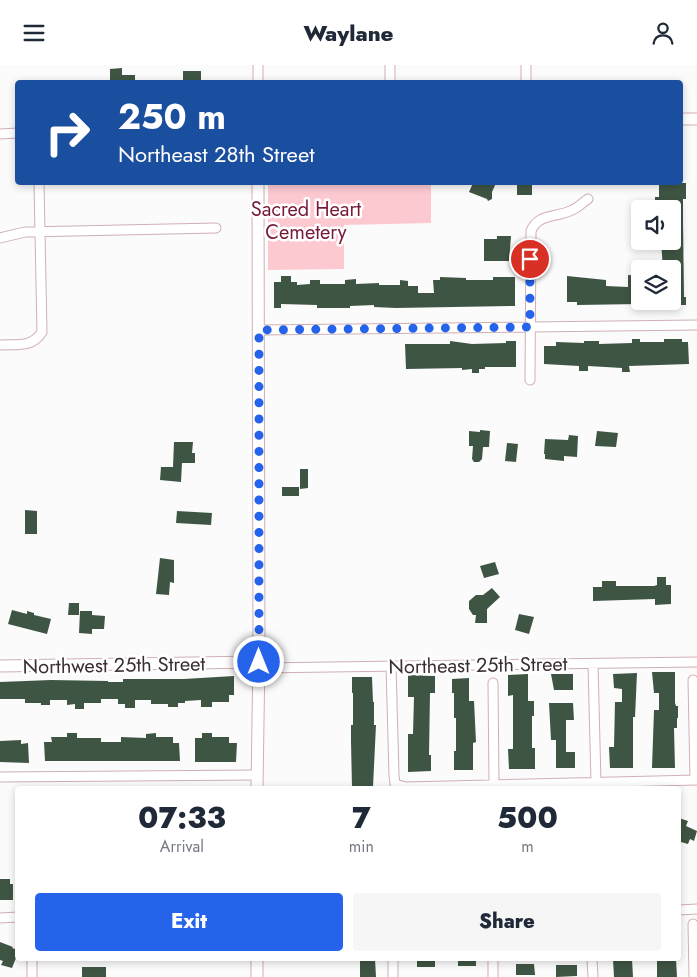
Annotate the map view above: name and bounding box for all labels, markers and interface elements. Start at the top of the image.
text: Waylane [303,17,394,49]
icon: menu [20,19,48,47]
icon: person [649,19,677,47]
text: 250 m [118,92,226,142]
icon: right [35,100,100,165]
text: Northeast 28th Street [118,138,315,170]
park label: Sacred Heart Cemetery [251,195,361,247]
map controls [631,200,681,310]
button: sound [631,200,681,250]
pin [509,238,551,280]
icon: arrive [516,245,544,273]
button: layers [631,260,681,310]
position arrow [232,635,284,687]
street label: Northwest 25th Street [22,649,206,682]
street label: Northeast 25th Street [388,649,568,682]
text: 07:33 [138,796,226,839]
text: 7 [352,796,371,839]
text: 500 [497,796,558,839]
text: Arrival [160,835,204,858]
text: min [349,835,374,858]
text: m [521,835,534,858]
button: Exit [35,893,343,951]
button: Share [353,893,661,951]

